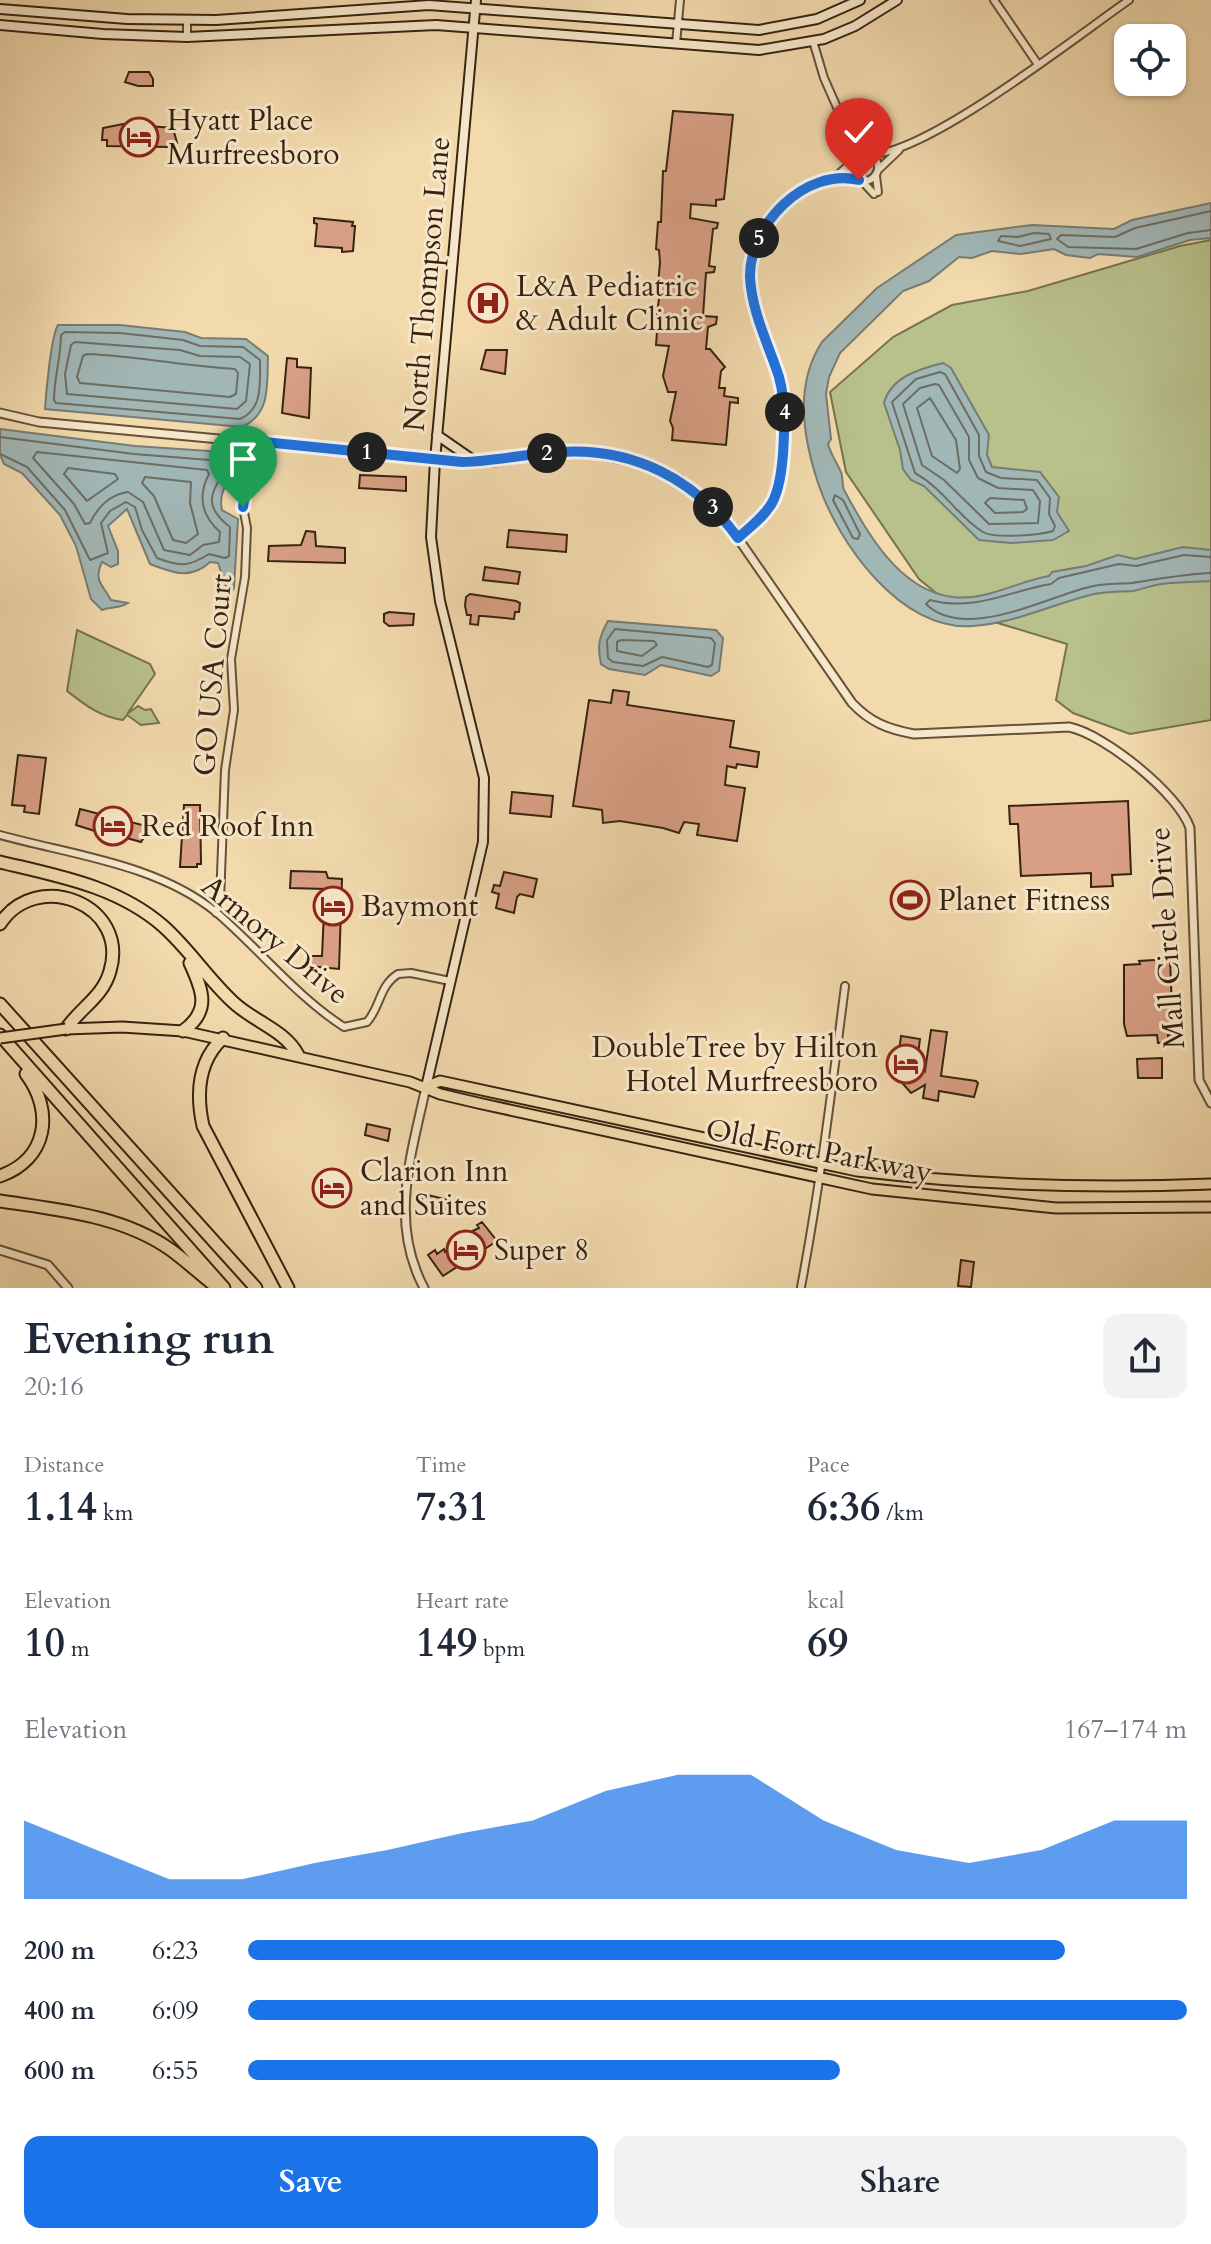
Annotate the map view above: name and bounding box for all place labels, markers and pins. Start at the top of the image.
pin [825,98,893,180]
place label: Hyatt Place Murfreesboro [167,100,340,175]
hotel icon: Hyatt Place Murfreesboro [118,116,160,158]
pin: 5 [739,218,779,258]
place label: L&A Pediatric & Adult Clinic [516,266,703,341]
hospital icon: L&A Pediatric & Adult Clinic [467,282,509,324]
pin: 4 [765,392,805,432]
pin [209,425,277,507]
pin: 1 [347,432,387,472]
pin: 2 [527,433,567,473]
pin: 3 [693,487,733,527]
hotel icon: Red Roof Inn [92,805,134,847]
place label: Red Roof Inn [141,806,314,847]
sports icon: Planet Fitness [889,879,931,921]
place label: Planet Fitness [938,880,1110,921]
hotel icon: Baymont [312,885,354,927]
place label: Baymont [361,886,479,927]
place label: DoubleTree by Hilton Hotel Murfreesboro [591,1027,878,1102]
hotel icon: DoubleTree by Hilton Hotel Murfreesboro [885,1043,927,1085]
place label: Clarion Inn and Suites [360,1151,509,1226]
hotel icon: Clarion Inn and Suites [311,1167,353,1209]
hotel icon: Super 8 [445,1229,487,1271]
place label: Super 8 [494,1230,589,1271]

